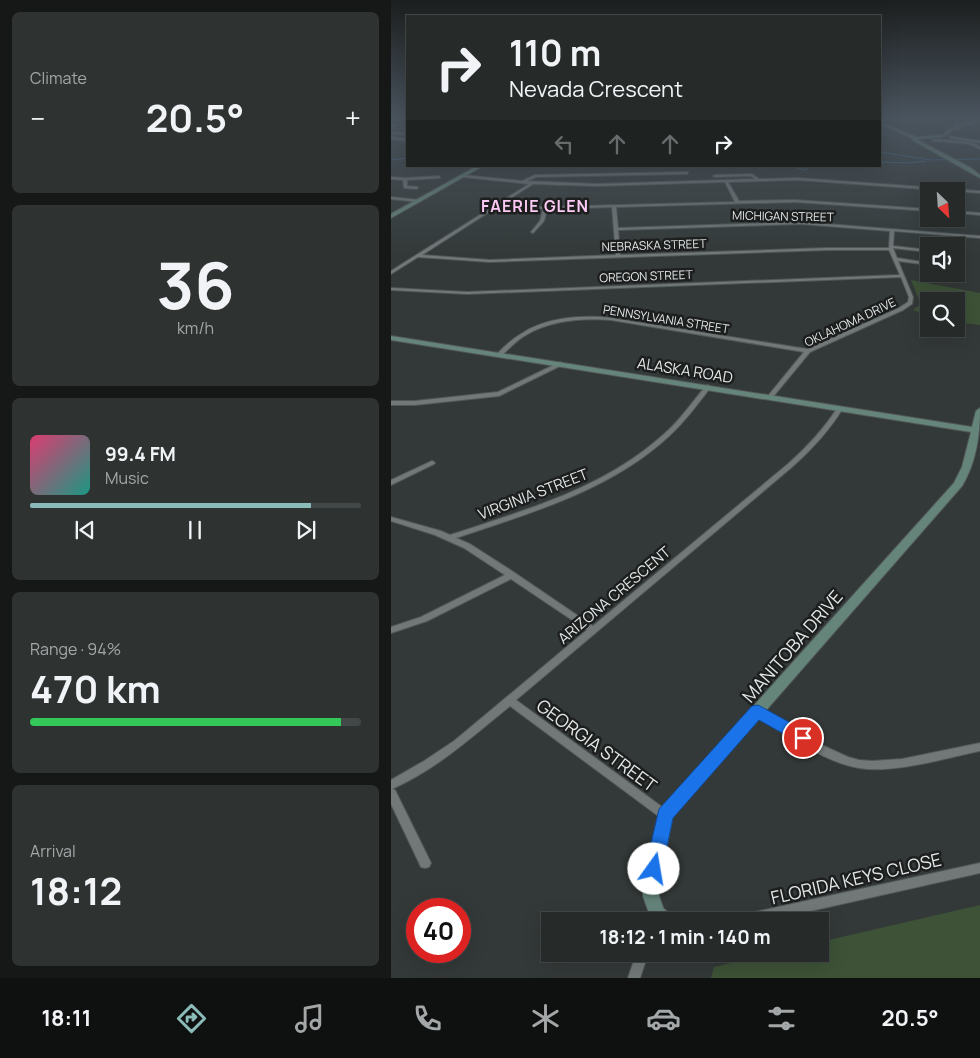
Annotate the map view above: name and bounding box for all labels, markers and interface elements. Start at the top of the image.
text: 110 m [509,29,601,77]
icon: right [426,35,491,100]
text: Climate [30,67,87,89]
text: Nevada Crescent [509,74,683,104]
text: 20.5° [146,91,244,143]
text: − [30,99,45,137]
text: + [345,99,361,137]
icon: left [550,130,578,158]
icon: ahead [603,130,631,158]
icon: ahead [656,130,684,158]
icon: right [709,130,737,158]
north arrow [920,182,965,228]
map controls [920,182,965,337]
district label: FAERIE GLEN [481,195,589,217]
street label: MICHIGAN STREET [732,207,835,225]
street label: NEBRASKA STREET [601,235,708,255]
button: sound [920,237,965,282]
text: 36 [156,240,235,329]
street label: OREGON STREET [599,266,694,286]
button: search [920,292,965,337]
street label: OKLAHOMA DRIVE [802,293,899,351]
street label: PENNSYLVANIA STREET [602,301,731,337]
text: km/h [177,317,214,339]
street label: ALASKA ROAD [636,352,734,388]
text: 99.4 FM [105,441,176,467]
street label: VIRGINIA STREET [475,463,591,525]
text: Music [105,467,149,489]
icon: previous [71,516,99,544]
icon: pause [181,516,209,544]
icon: next [292,516,320,544]
street label: ARIZONA CRESCENT [553,541,675,648]
street label: MANITOBA DRIVE [736,585,848,707]
text: Range · 94% [30,638,121,660]
text: 470 km [30,662,161,714]
street label: GEORGIA STREET [532,693,662,797]
pin [782,717,824,759]
icon: arrive [789,724,817,752]
text: Arrival [30,840,76,862]
position arrow [627,842,679,894]
street label: FLORIDA KEYS CLOSE [768,847,944,909]
text: 18:12 [30,864,122,916]
speed limit sign: 40 [406,898,471,963]
text: 18:12 · 1 min · 140 m [599,924,771,950]
icon: directions [174,1001,209,1036]
icon: music [292,1001,327,1036]
icon: phone [410,1001,445,1036]
icon: climate [528,1001,563,1036]
icon: car [646,1001,681,1036]
icon: filters [764,1001,799,1036]
text: 18:11 [41,1003,91,1033]
text: 20.5° [881,1003,939,1033]

